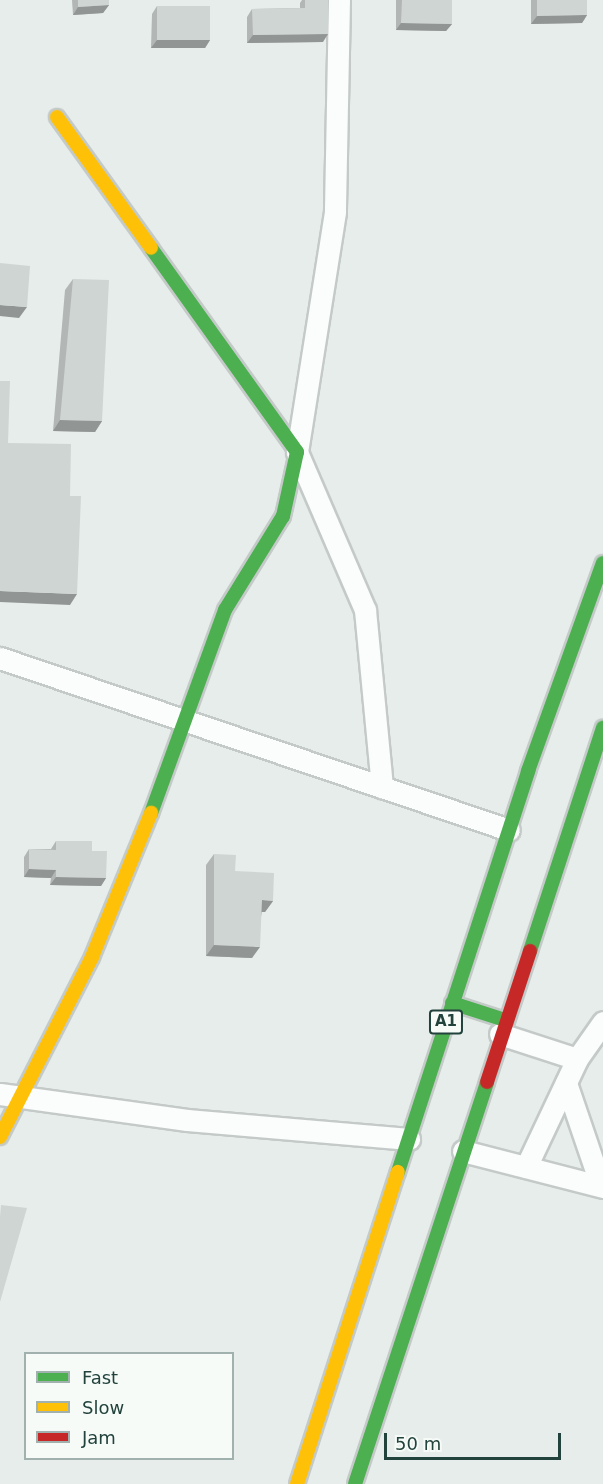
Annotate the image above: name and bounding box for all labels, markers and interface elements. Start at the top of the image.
road number: A1 [428,1010,464,1034]
legend [24,1352,234,1460]
text: Fast [82,1367,118,1388]
text: Slow [82,1397,124,1418]
scale bar [387,1421,564,1459]
text: Jam [82,1427,116,1448]
text: 50 m [395,1433,441,1454]

